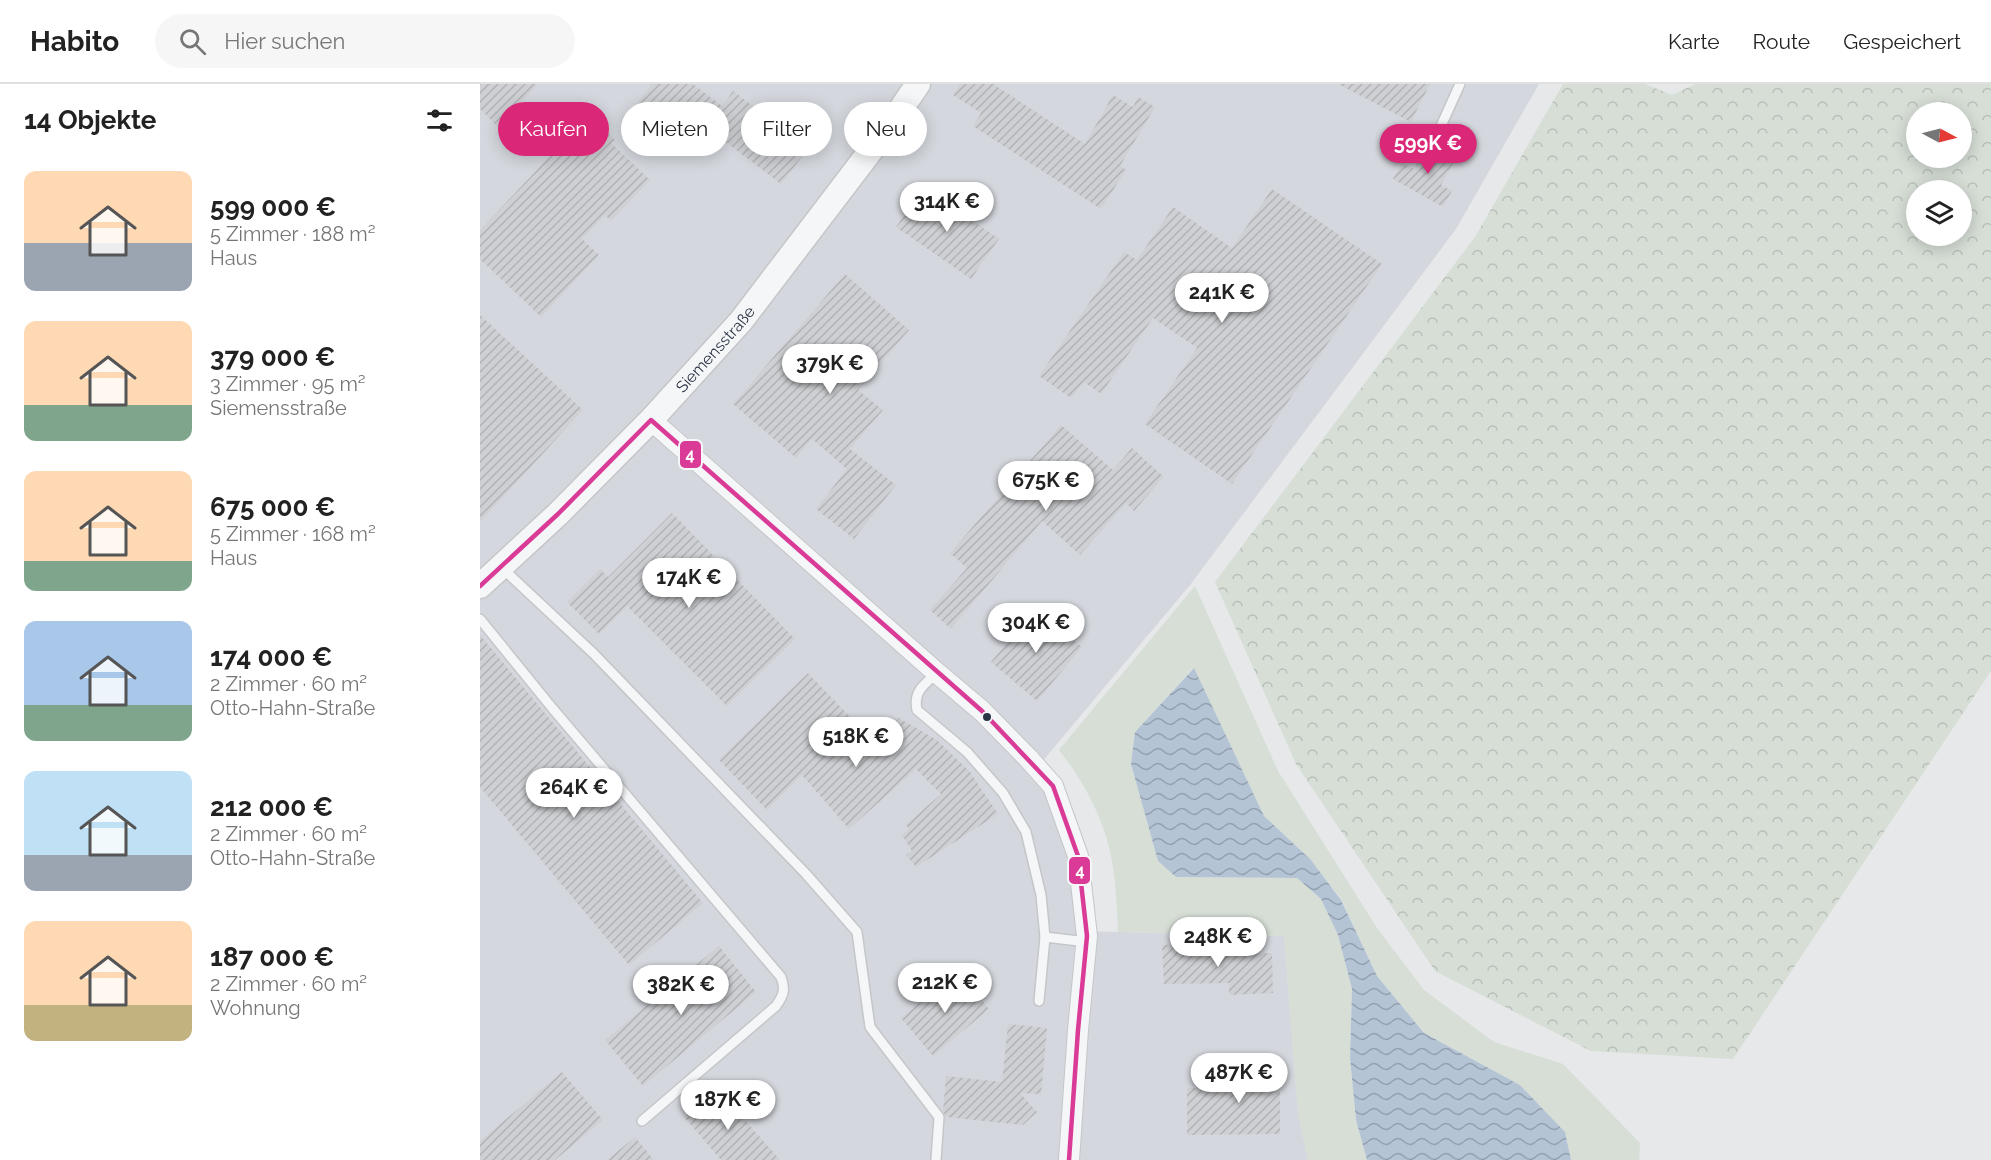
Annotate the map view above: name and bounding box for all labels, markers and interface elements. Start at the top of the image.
search box [155,14,575,68]
text: Habito [30,25,119,58]
icon: search [176,25,209,58]
text: Hier suchen [224,28,345,54]
text: Karte [1668,29,1720,54]
text: Route [1753,29,1810,54]
text: Gespeichert [1843,29,1961,54]
chip: Kaufen [498,102,609,156]
chip: Mieten [621,102,729,156]
chip: Filter [741,102,832,156]
chip: Neu [844,102,927,156]
north arrow [1906,102,1972,168]
map controls [1906,102,1972,246]
icon: filters [423,104,456,137]
text: 14 Objekte [24,105,156,135]
pin: 599K € [1379,124,1477,175]
text: 599K € [1394,131,1462,155]
button: layers [1906,180,1972,246]
pin: 314K € [898,182,996,233]
text: 314K € [914,189,980,213]
text: 599 000 € [210,192,336,222]
icon: home [72,195,144,267]
text: 5 Zimmer · 188 m² [210,222,376,246]
text: Haus [210,246,257,270]
pin: 241K € [1173,273,1271,324]
text: 241K € [1189,280,1255,304]
street label: Siemensstraße [672,302,759,396]
text: 379 000 € [210,342,336,372]
pin: 379K € [781,344,879,395]
icon: home [72,345,144,417]
text: 379K € [796,351,864,375]
text: 3 Zimmer · 95 m² [210,372,366,396]
text: Siemensstraße [210,396,347,420]
line badge: 4 [679,440,702,469]
text: 4 [685,445,695,464]
pin: 675K € [997,461,1095,512]
text: 675K € [1012,468,1080,492]
text: 675 000 € [210,492,336,522]
icon: home [72,495,144,567]
text: 5 Zimmer · 168 m² [210,522,376,546]
text: Haus [210,546,257,570]
pin: 174K € [640,558,738,609]
text: 174K € [656,565,722,589]
pin: 304K € [987,603,1085,654]
text: 304K € [1002,610,1070,634]
text: 174 000 € [210,642,332,672]
icon: home [72,645,144,717]
text: 2 Zimmer · 60 m² [210,672,367,696]
text: Otto-Hahn-Straße [210,696,375,720]
unlabelled marker [981,711,993,723]
pin: 518K € [807,717,905,768]
text: 518K € [823,724,889,748]
pin: 264K € [525,768,623,819]
text: 264K € [540,775,608,799]
text: 212 000 € [210,792,333,822]
icon: home [72,795,144,867]
text: 2 Zimmer · 60 m² [210,822,367,846]
text: Otto-Hahn-Straße [210,846,375,870]
line badge: 4 [1068,856,1091,885]
text: 4 [1075,861,1085,880]
pin: 248K € [1169,917,1267,968]
text: 248K € [1184,924,1252,948]
text: 187 000 € [210,942,334,972]
icon: home [72,945,144,1017]
pin: 212K € [896,963,994,1014]
pin: 382K € [632,965,730,1016]
text: 212K € [912,970,978,994]
text: 2 Zimmer · 60 m² [210,972,367,996]
text: 382K € [647,972,715,996]
text: Wohnung [210,996,301,1020]
pin: 487K € [1190,1053,1288,1104]
text: 487K € [1205,1060,1273,1084]
pin: 187K € [679,1080,777,1131]
text: 187K € [694,1087,762,1111]

